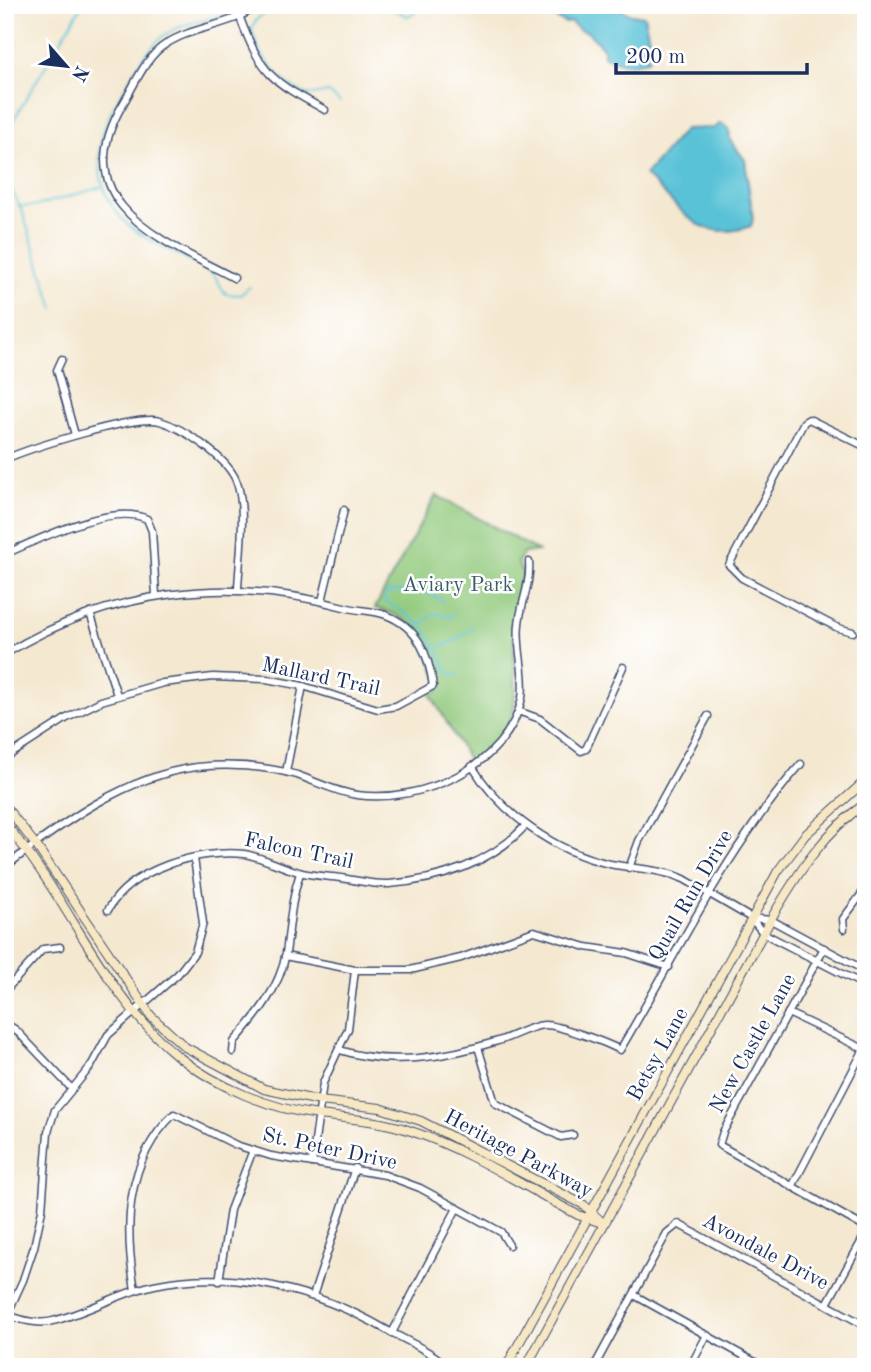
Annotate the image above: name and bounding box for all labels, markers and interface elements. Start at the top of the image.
north arrow [32,32,102,102]
scale bar [616,32,806,76]
text: 200 m [626,47,685,68]
text: N [67,62,91,84]
park label: Aviary Park [403,575,513,596]
street label: Mallard Trail [260,655,382,700]
street label: Quail Run Drive [645,827,737,965]
street label: Falcon Trail [242,830,355,873]
street label: New Castle Lane [706,971,800,1117]
street label: Betsy Lane [624,1005,692,1105]
street label: Heritage Parkway [440,1106,596,1202]
street label: St. Peter Drive [261,1125,399,1174]
street label: Avondale Drive [699,1210,832,1294]

